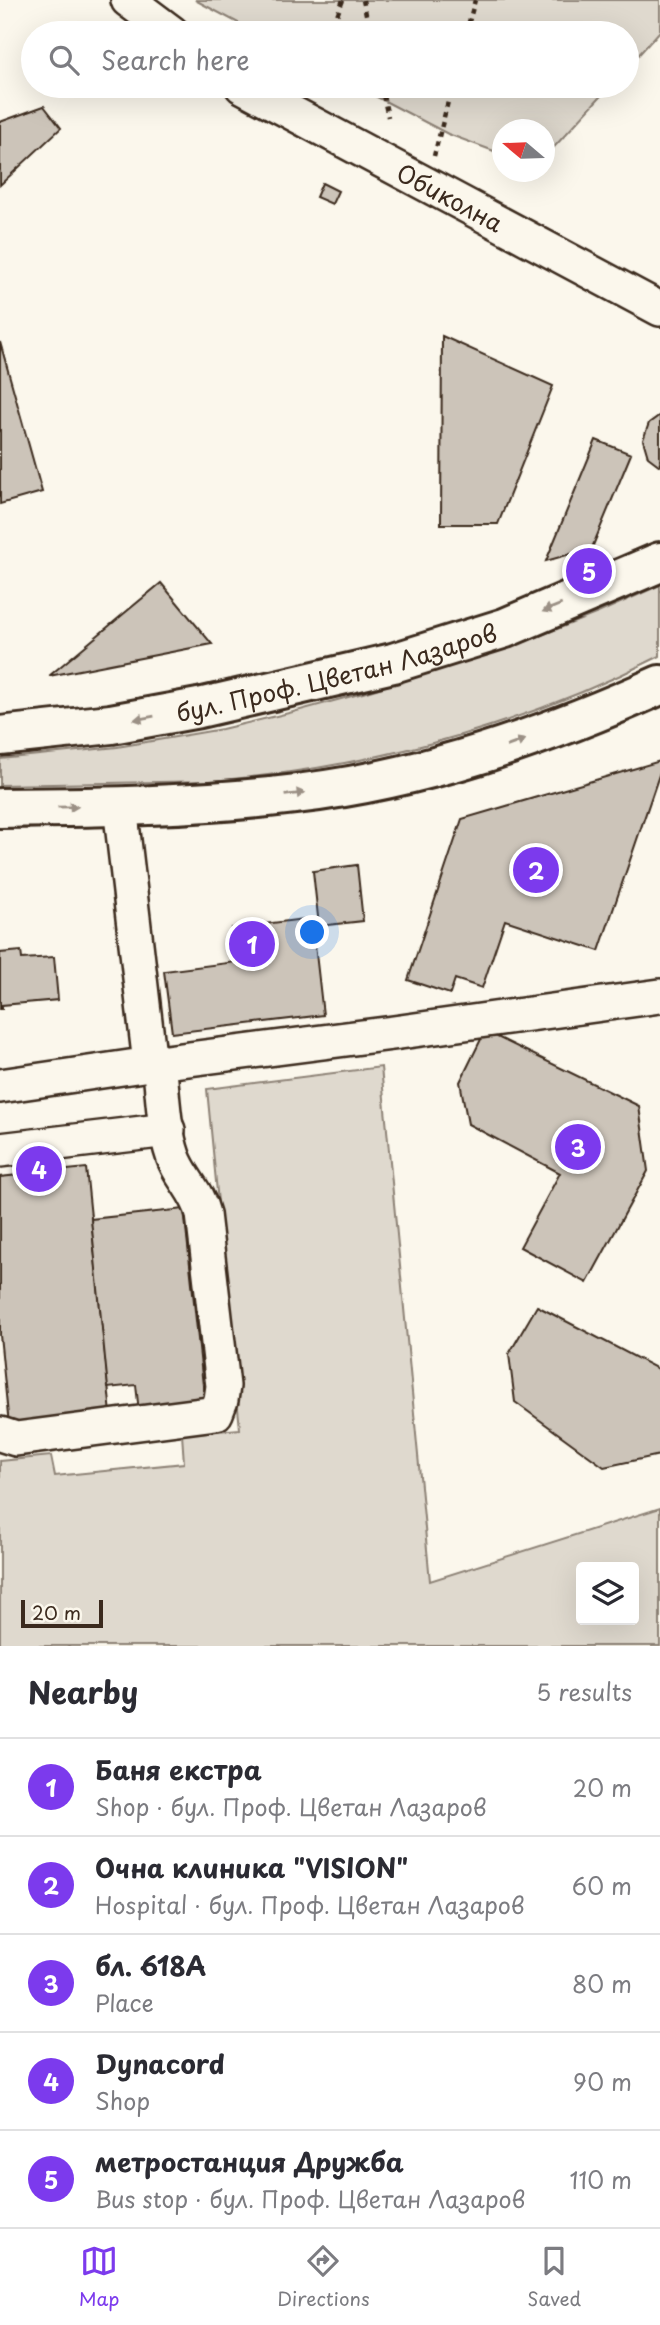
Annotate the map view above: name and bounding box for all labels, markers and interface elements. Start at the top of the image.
search box [21,21,639,98]
text: Search here [101,40,250,79]
icon: search [45,41,83,79]
north arrow [492,119,555,182]
street label: Обиколна [391,154,510,240]
pin: 5 [566,545,612,597]
one-way arrow [542,603,563,614]
street label: бул. Проф. Цветан Лазаров [173,614,501,730]
one-way arrow [133,713,155,724]
one-way arrow [506,737,527,748]
one-way arrow [284,789,306,800]
one-way arrow [57,801,79,813]
pin: 2 [513,844,559,896]
your location [295,915,329,949]
pin: 1 [229,918,275,970]
pin: 3 [555,1121,601,1173]
pin: 4 [16,1143,62,1195]
map controls [576,1562,639,1625]
button: layers [576,1562,639,1625]
scale bar [21,1597,103,1629]
text: 20 m [32,1598,81,1626]
text: Nearby [28,1669,138,1714]
text: 5 results [536,1674,632,1709]
text: Баня екстра [95,1750,262,1789]
text: 1 [46,1770,57,1805]
text: 20 m [573,1770,632,1805]
text: Shop · бул. Проф. Цветан Лазаров [95,1789,487,1824]
text: Очна клиника "VISION" [95,1848,408,1887]
text: 2 [43,1868,59,1903]
text: 60 m [572,1868,632,1903]
text: Hospital · бул. Проф. Цветан Лазаров [95,1887,525,1922]
text: бл. 618А [95,1946,206,1985]
text: 3 [43,1966,59,2001]
text: 80 m [572,1966,632,2001]
text: Place [95,1985,154,2020]
text: Dynacord [95,2044,225,2083]
text: 4 [43,2064,59,2099]
text: 90 m [573,2064,632,2099]
text: Shop [95,2083,150,2118]
text: метростанция Дружба [95,2142,404,2181]
text: 5 [44,2162,58,2197]
text: 110 m [570,2162,632,2197]
text: Bus stop · бул. Проф. Цветан Лазаров [95,2181,525,2216]
tab: Map [79,2242,119,2312]
tab: Directions [277,2242,370,2312]
tab: Saved [527,2242,581,2312]

